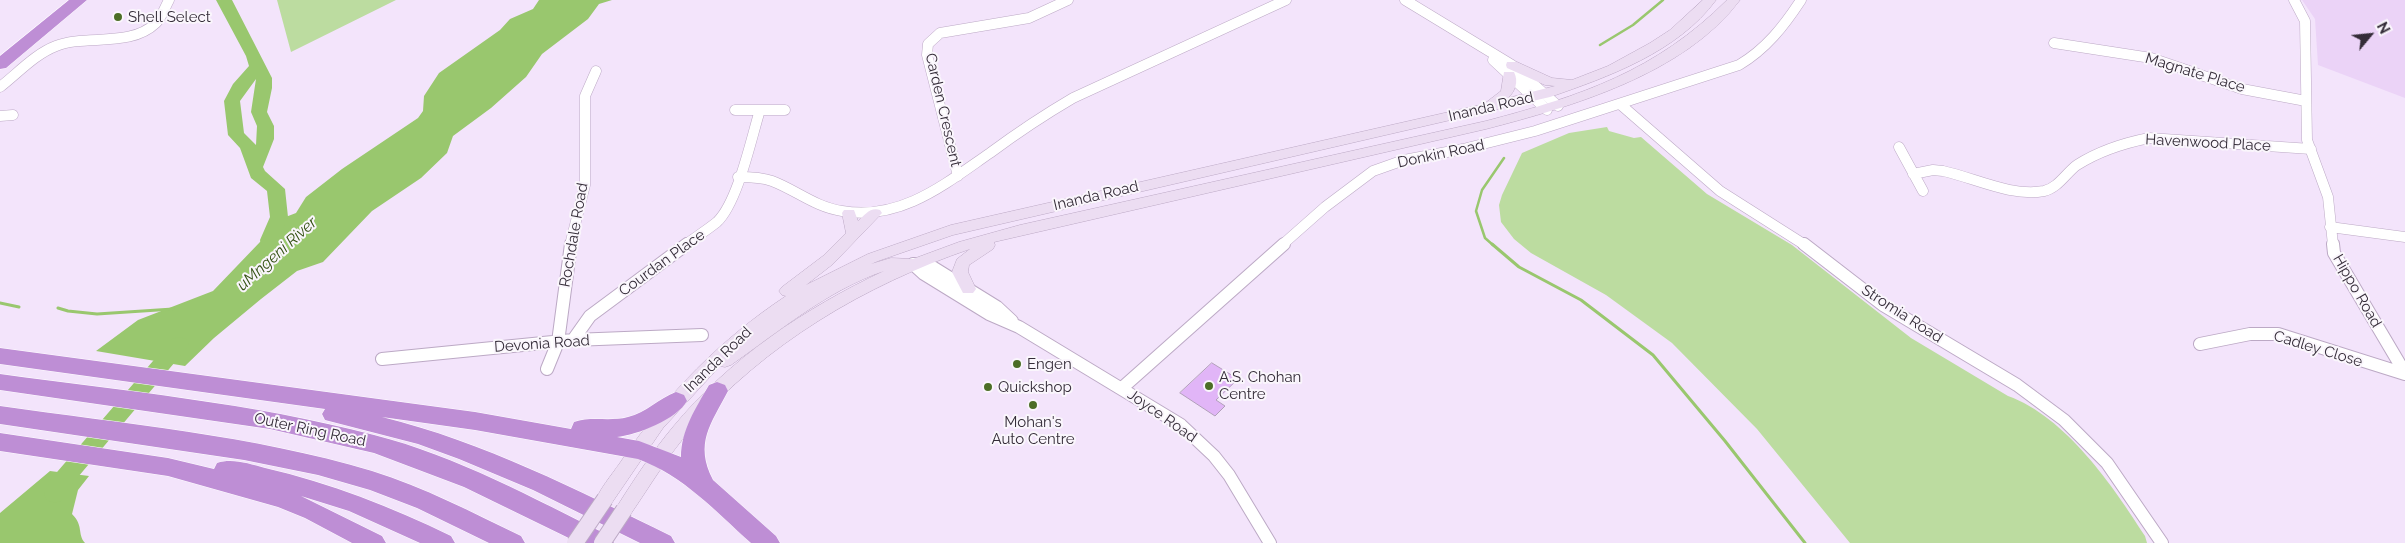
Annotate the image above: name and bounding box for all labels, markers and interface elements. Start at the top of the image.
place label: Shell Select [128,8,211,26]
north arrow [2345,10,2395,60]
marker: Shell Select [112,11,124,23]
text: N [2374,19,2393,36]
street label: Magnate Place [2143,49,2247,97]
street label: Carden Crescent [921,51,965,169]
street label: Inanda Road [1447,88,1535,126]
street label: Havenwood Place [2145,131,2271,155]
street label: Donkin Road [1396,136,1486,172]
street label: Inanda Road [1052,177,1140,215]
street label: Rochdale Road [556,181,592,289]
water label: uMngeni River [233,213,321,295]
street label: Courdan Place [616,226,708,300]
street label: Hippo Road [2329,251,2385,331]
street label: Stromia Road [1858,281,1946,347]
street label: Inanda Road [681,323,755,397]
street label: Cadley Close [2271,327,2365,371]
street label: Devonia Road [494,332,590,356]
place label: Engen [1027,355,1072,373]
marker: Engen [1011,358,1023,370]
place label: A.S. Chohan Centre [1219,368,1301,403]
place label: Quickshop [998,378,1072,396]
marker: A.S. Chohan Centre [1203,380,1215,392]
marker: Quickshop [982,381,994,393]
street label: Joyce Road [1124,386,1200,446]
marker: Mohan's Auto Centre [1027,399,1039,411]
street label: Outer Ring Road [252,409,368,451]
place label: Mohan's Auto Centre [991,413,1075,448]

